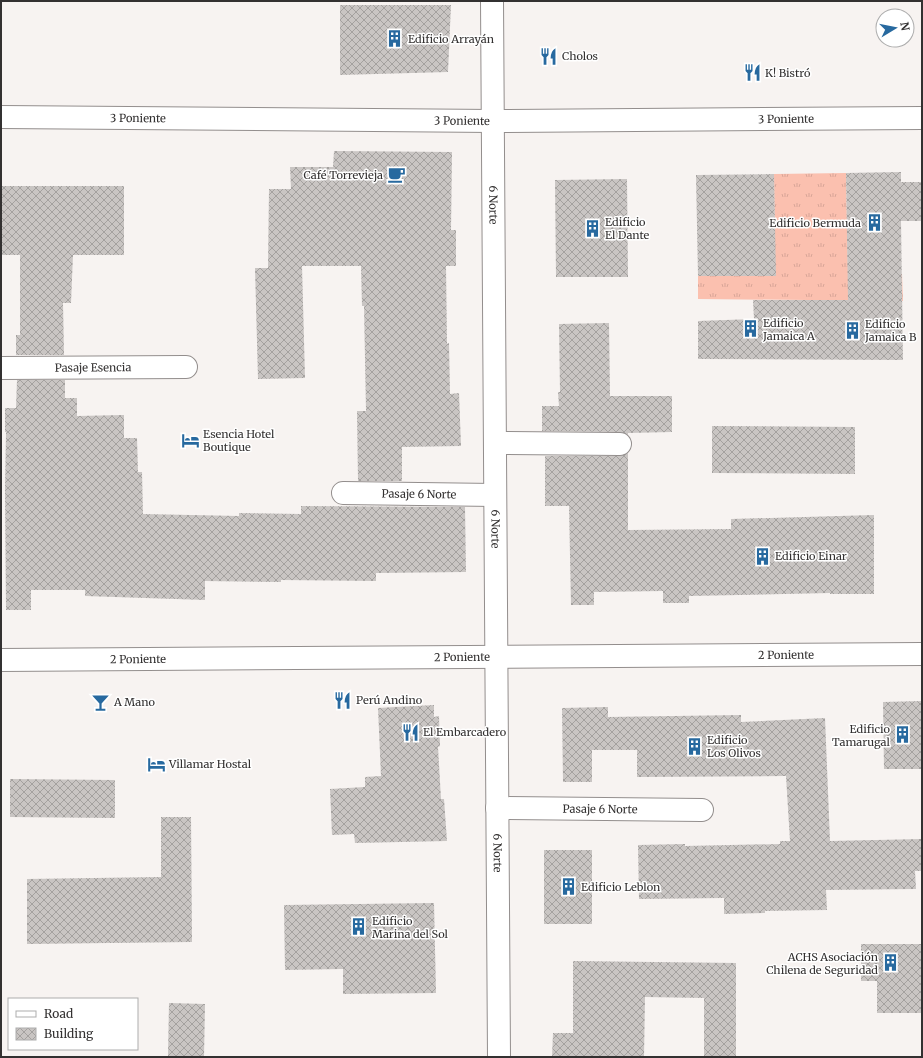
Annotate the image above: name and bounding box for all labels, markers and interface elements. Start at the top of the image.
north arrow [875,8,915,48]
text: N [897,21,913,32]
building icon: Edificio Arrayán [385,29,405,49]
place label: Edificio Arrayán [408,32,495,46]
restaurant icon: Cholos [539,46,559,66]
place label: Cholos [562,49,598,63]
restaurant icon: K! Bistró [742,63,762,83]
place label: K! Bistró [765,66,811,80]
street label: 3 Poniente [110,111,166,125]
street label: 3 Poniente [758,112,814,126]
street label: 3 Poniente [434,114,490,128]
cafe icon: Café Torrevieja [386,165,406,185]
place label: Café Torrevieja [304,168,383,182]
street label: 6 Norte [486,185,500,225]
building icon: Edificio Bermuda [864,213,884,233]
place label: Edificio El Dante [605,215,650,242]
place label: Edificio Bermuda [769,216,861,230]
building icon: Edificio El Dante [582,218,602,238]
place label: Edificio Jamaica A [762,316,815,343]
place label: Edificio Jamaica B [864,317,917,344]
building icon: Edificio Jamaica A [740,319,760,339]
building icon: Edificio Jamaica B [842,320,862,340]
street label: Pasaje Esencia [55,360,131,375]
place label: Esencia Hotel Boutique [203,427,275,454]
hotel icon: Esencia Hotel Boutique [180,430,200,450]
street label: Pasaje 6 Norte [381,487,457,501]
street label: 6 Norte [488,509,503,549]
building icon: Edificio Einar [752,546,772,566]
place label: Edificio Einar [775,549,847,563]
street label: 2 Poniente [758,648,814,662]
street label: 2 Poniente [434,650,490,664]
street label: 2 Poniente [110,652,166,666]
restaurant icon: Perú Andino [333,690,353,710]
bar icon: A Mano [91,692,111,712]
place label: Perú Andino [356,693,423,707]
place label: A Mano [113,695,155,709]
restaurant icon: El Embarcadero [400,722,420,742]
place label: Edificio Tamarugal [832,722,891,749]
place label: El Embarcadero [423,725,507,739]
building icon: Edificio Tamarugal [893,725,913,745]
place label: Edificio Los Olivos [707,733,761,760]
building icon: Edificio Los Olivos [684,736,704,756]
hotel icon: Villamar Hostal [146,754,166,774]
place label: Villamar Hostal [168,757,252,771]
street label: Pasaje 6 Norte [562,802,638,816]
street label: 6 Norte [491,833,505,873]
building icon: Edificio Leblon [558,877,578,897]
place label: Edificio Leblon [581,880,661,894]
place label: Edificio Marina del Sol [372,914,449,941]
building icon: Edificio Marina del Sol [349,917,369,937]
place label: ACHS Asociación Chilena de Seguridad [766,950,879,977]
building icon: ACHS Asociación Chilena de Seguridad [881,953,901,973]
legend [8,998,138,1050]
text: Road [44,1006,73,1021]
text: Building [44,1026,94,1041]

